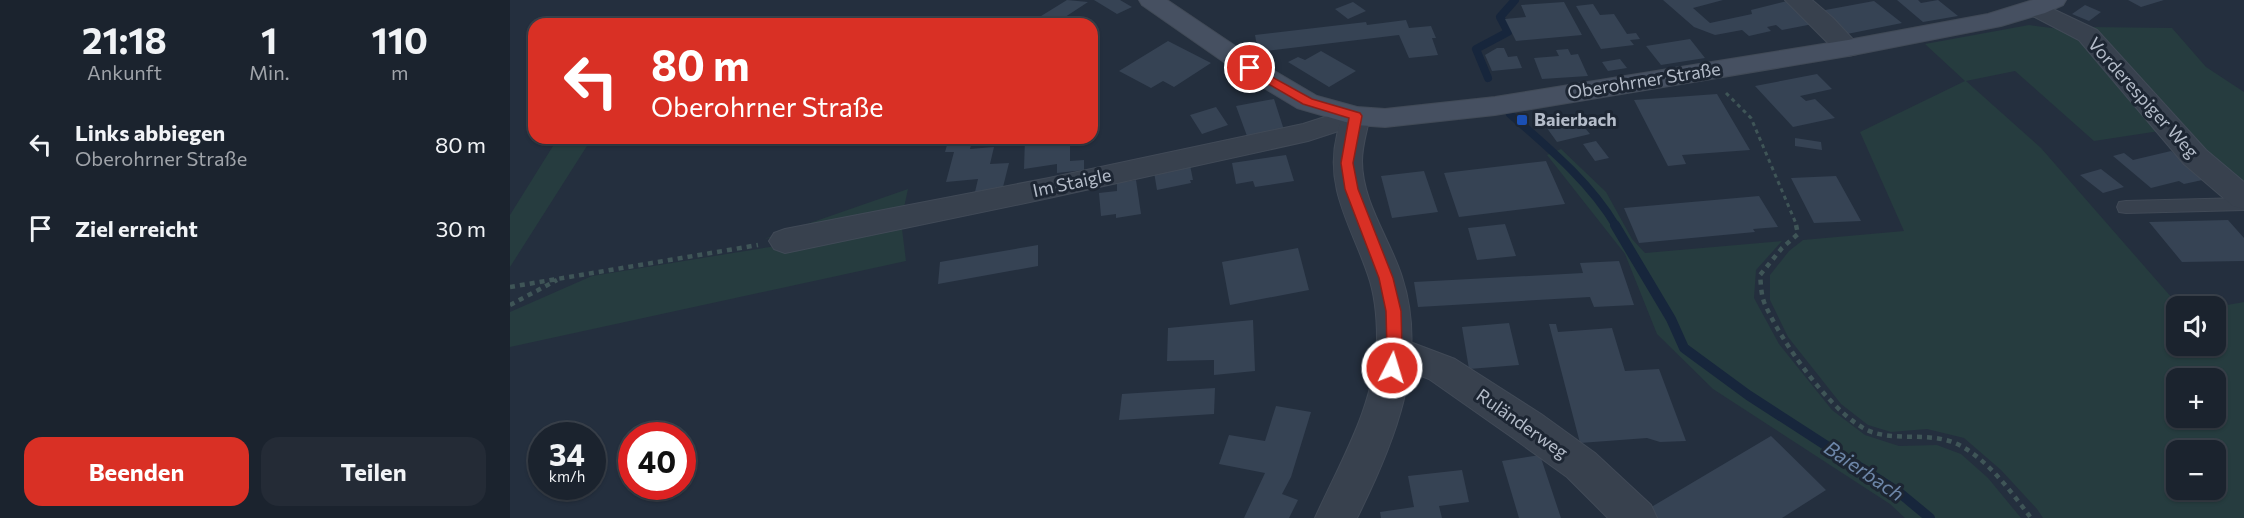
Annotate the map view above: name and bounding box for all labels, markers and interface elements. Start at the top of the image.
text: 21:18 [82,17,167,61]
text: 1 [261,17,277,61]
text: 110 [371,17,428,61]
street label: Vorderespiger Weg [2084,33,2204,162]
text: 80 m [651,38,750,90]
icon: left [552,42,630,120]
pin [1224,42,1275,93]
icon: arrive [1233,51,1266,84]
street label: Oberohrner Straße [1566,57,1722,103]
text: Ankunft [87,60,162,84]
text: Min. [249,60,289,84]
text: m [391,60,408,84]
text: Oberohrner Straße [651,90,884,123]
place label: Baierbach [1534,108,1617,130]
marker: Baierbach [1515,113,1529,127]
text: Links abbiegen [75,119,225,146]
icon: left [24,128,57,161]
text: 80 m [435,131,486,158]
text: Oberohrner Straße [75,146,247,170]
street label: Im Staigle [1030,163,1113,201]
icon: arrive [24,212,57,245]
text: Ziel erreicht [75,215,198,242]
text: 30 m [436,215,486,242]
map controls [2166,296,2226,500]
button: sound [2166,296,2226,356]
position arrow [1360,336,1424,400]
button: + [2166,368,2226,428]
street label: Ruländerweg [1473,384,1573,463]
speed limit sign: 40 [618,422,696,500]
text: 34 [549,435,585,472]
water label: Baierbach [1820,435,1909,505]
button: Beenden [24,437,249,506]
button: Teilen [261,437,486,506]
button: − [2166,440,2226,500]
text: km/h [549,467,585,485]

